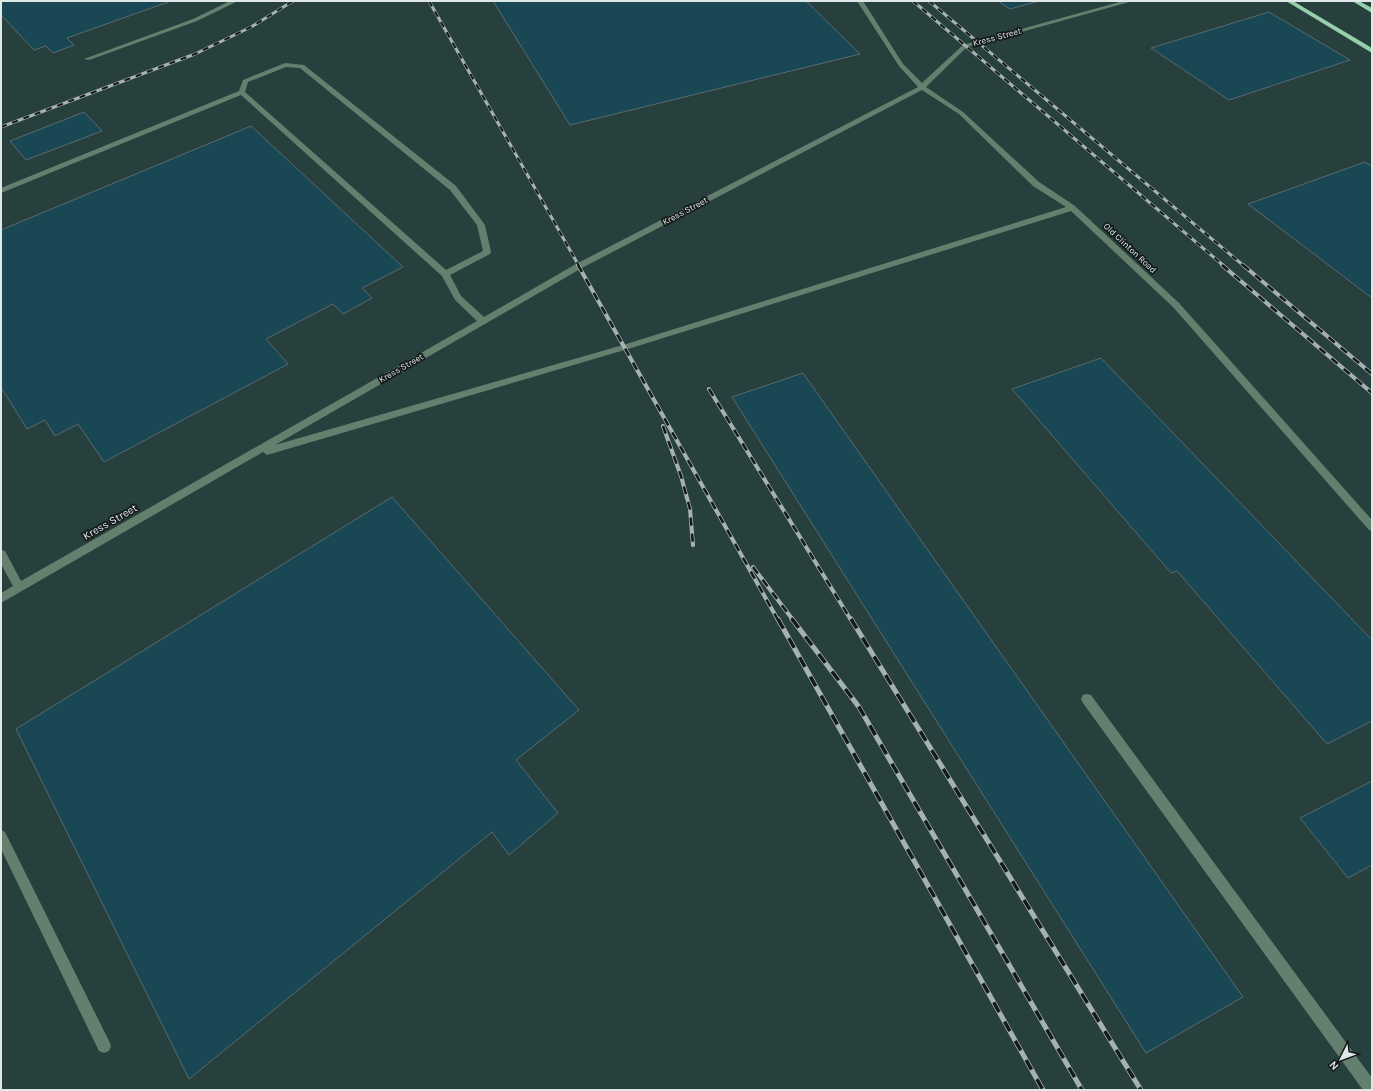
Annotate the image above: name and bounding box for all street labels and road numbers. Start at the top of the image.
street label: Kress Street [972,26,1023,48]
street label: Kress Street [661,195,710,227]
street label: Old Clinton Road [1102,221,1158,275]
street label: Kress Street [377,351,426,385]
street label: Kress Street [80,501,140,543]

